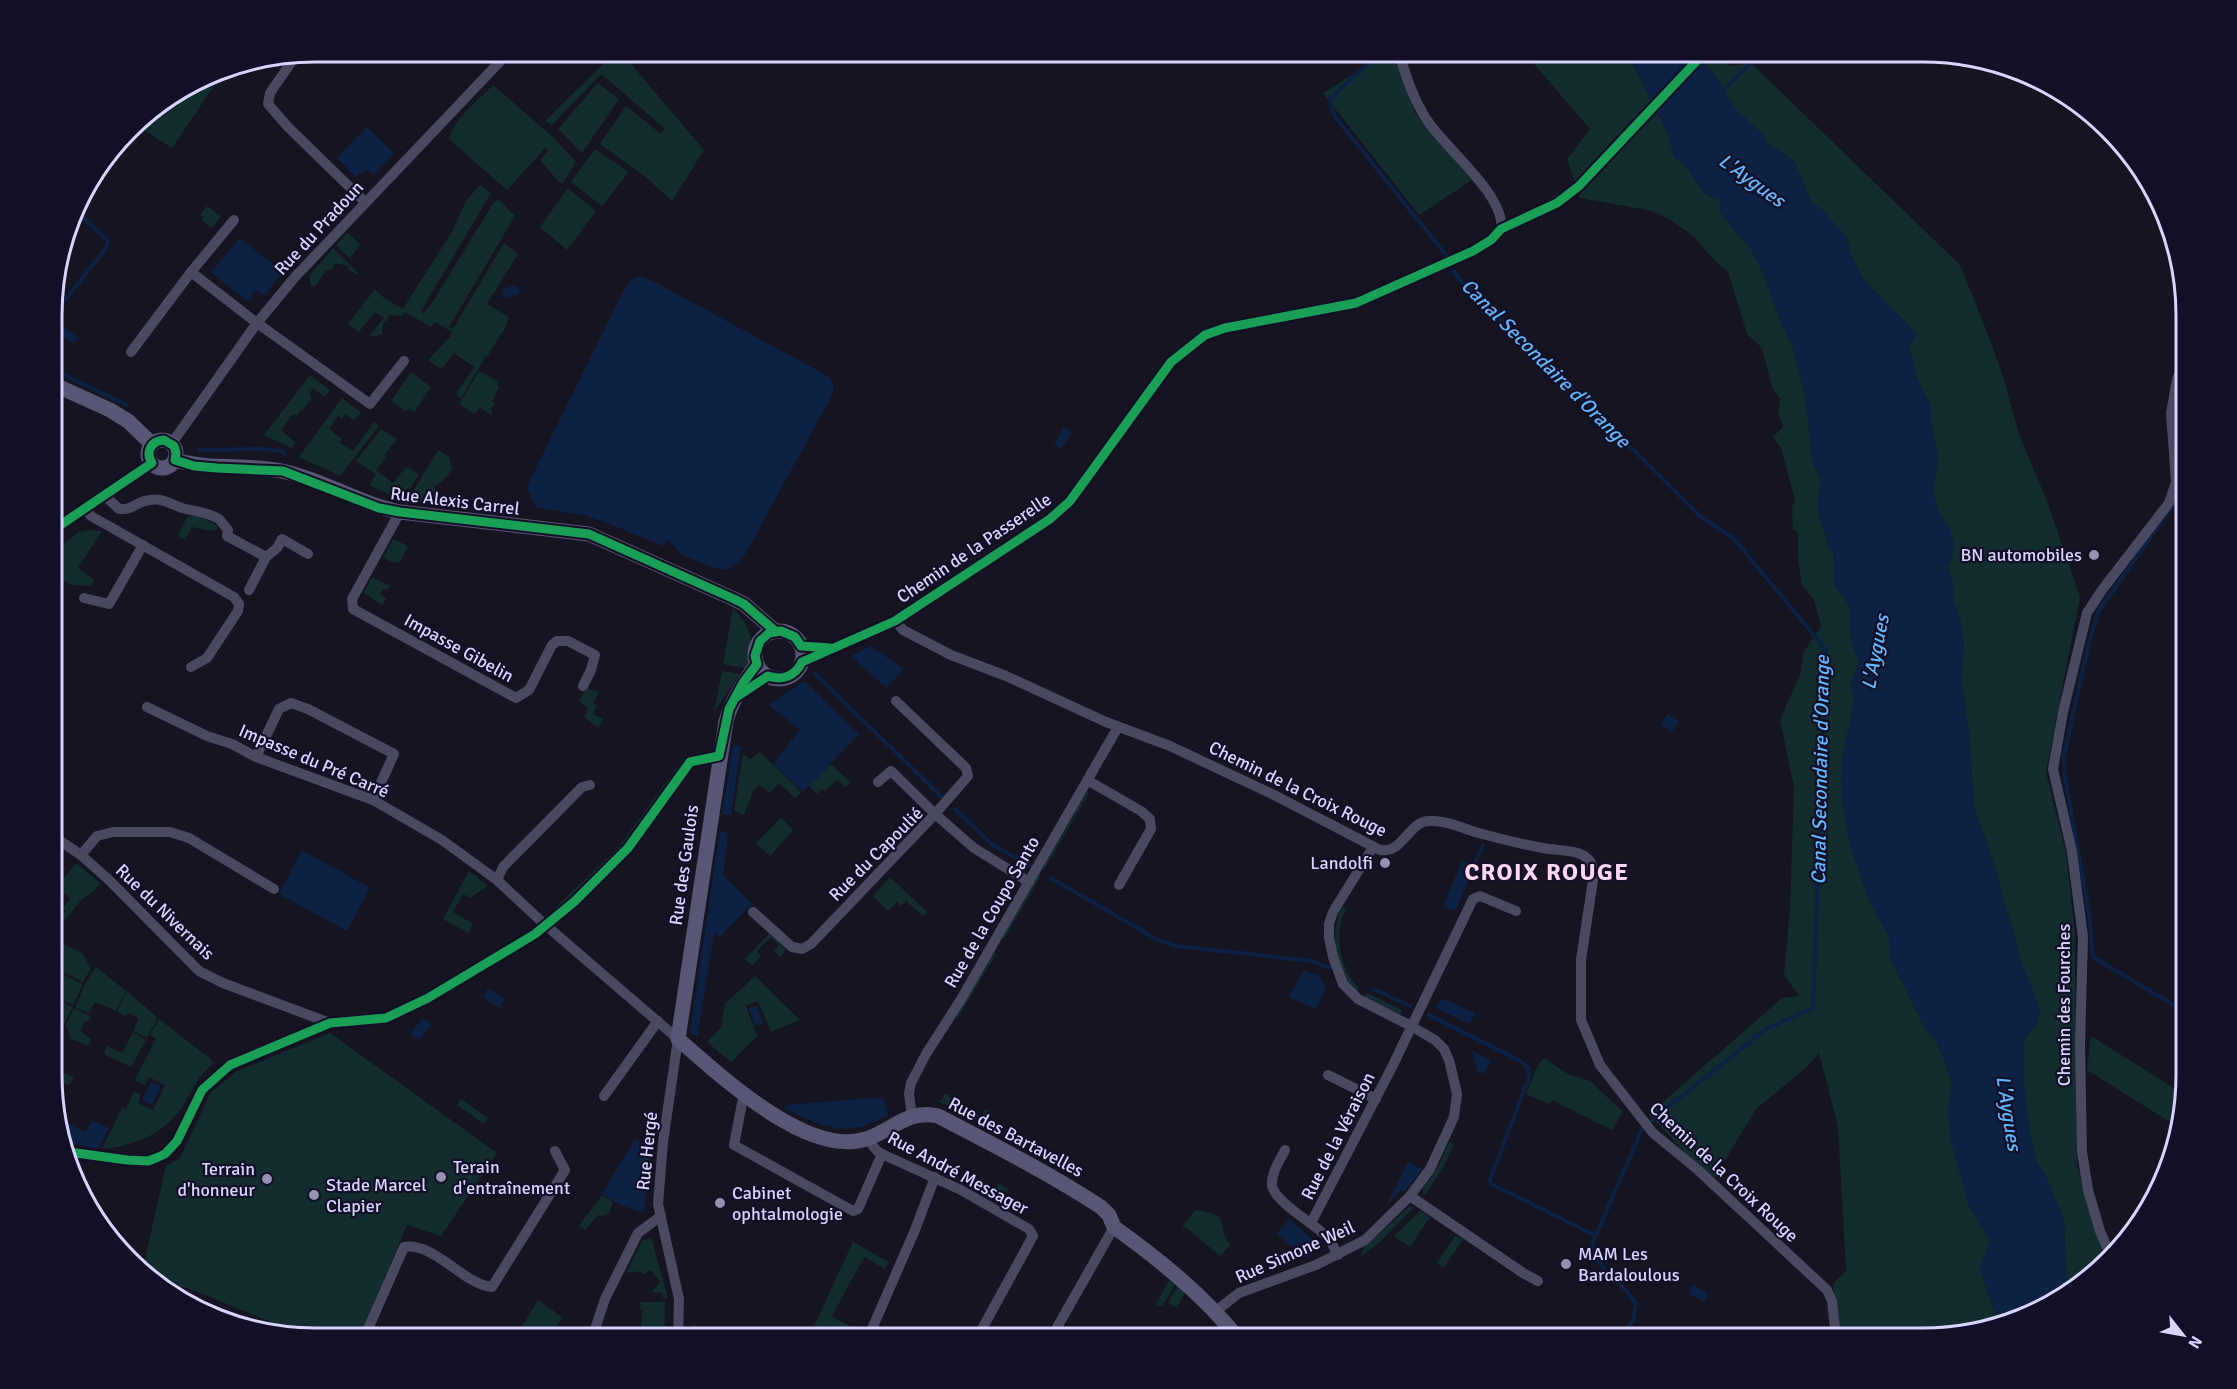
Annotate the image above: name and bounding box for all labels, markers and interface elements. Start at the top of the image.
water label: L'Aygues [1714,148,1791,214]
street label: Rue du Pradoun [270,176,368,280]
water label: Canal Secondaire d'Orange [1456,273,1636,454]
street label: Rue Alexis Carrel [389,482,521,520]
street label: Chemin de la Passerelle [892,488,1056,608]
place label: BN automobiles [1960,544,2082,566]
marker: BN automobiles [2087,548,2101,562]
street label: Impasse Gibelin [400,609,518,687]
water label: L'Aygues [1856,610,1895,692]
water label: Canal Secondaire d'Orange [1806,654,1835,885]
street label: Impasse du Pré Carré [235,719,393,803]
street label: Chemin de la Croix Rouge [1205,736,1391,842]
street label: Rue du Capoulié [824,802,928,906]
street label: Rue des Gaulois [665,803,703,927]
street label: Rue de la Coupo Santo [940,832,1044,992]
place label: Landolfi [1310,852,1373,874]
marker: Landolfi [1378,856,1392,870]
district label: CROIX ROUGE [1464,857,1630,887]
street label: Rue du Nivernais [111,859,219,965]
street label: Chemin des Fourches [2053,924,2075,1086]
street label: Rue de la Véraison [1296,1069,1380,1203]
water label: L'Aygues [1990,1074,2027,1155]
street label: Rue des Bartavelles [945,1092,1087,1182]
street label: Chemin de la Croix Rouge [1645,1097,1803,1247]
street label: Rue Hergé [632,1110,662,1192]
street label: Rue André Messager [884,1127,1032,1220]
place label: Terain d'entraînement [453,1156,570,1199]
place label: Terrain d'honneur [177,1158,255,1201]
marker: Terain d'entraînement [434,1170,448,1184]
marker: Terrain d'honneur [260,1172,274,1186]
place label: Stade Marcel Clapier [326,1174,426,1217]
place label: Cabinet ophtalmologie [732,1182,843,1225]
marker: Stade Marcel Clapier [307,1188,321,1202]
marker: Cabinet ophtalmologie [713,1196,727,1210]
street label: Rue Simone Weil [1232,1216,1358,1288]
place label: MAM Les Bardaloulous [1578,1243,1680,1286]
marker: MAM Les Bardaloulous [1559,1257,1573,1271]
north arrow [2153,1305,2213,1365]
text: N [2184,1332,2206,1352]

